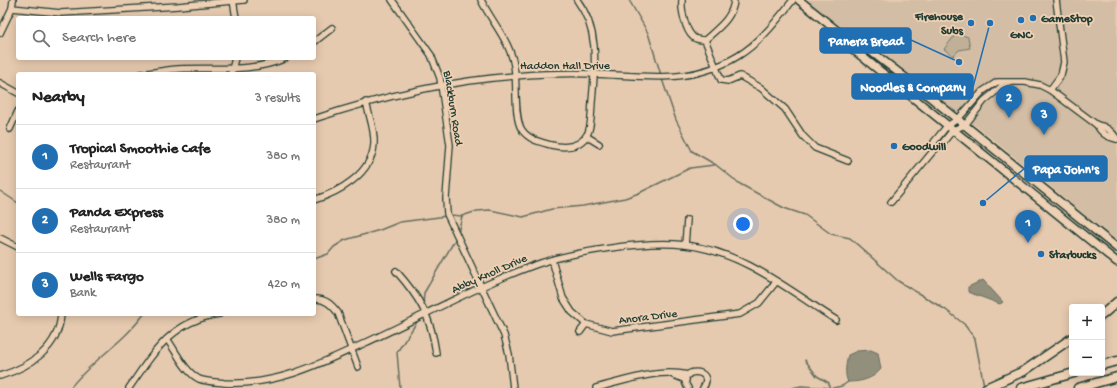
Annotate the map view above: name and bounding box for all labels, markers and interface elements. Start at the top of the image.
place label: Firehouse Subs [914,11,964,39]
marker: GameStop [1028,13,1038,23]
place label: GameStop [1041,13,1093,27]
marker: GNC [1016,15,1026,25]
search box [16,16,316,60]
marker: Firehouse Subs [966,18,976,28]
icon: search [30,27,52,49]
callout: Panera Bread [820,28,911,53]
text: Search here [62,29,136,47]
place label: GNC [1010,29,1033,43]
text: Panera Bread [828,35,905,50]
street label: Haddon Hall Drive [520,60,611,74]
street label: Blackburn Road [439,69,465,148]
callout: Noodles & Company [852,74,973,99]
text: Noodles & Company [860,81,966,97]
pin: 2 [996,85,1022,118]
text: Nearby [32,88,85,108]
text: 3 results [255,91,300,106]
pin: 3 [1031,102,1057,135]
text: Tropical Smoothie Cafe [70,140,210,158]
marker: Goodwill [889,141,899,151]
place label: Goodwill [902,141,947,155]
text: 1 [42,149,48,164]
text: 380 m [266,149,300,164]
callout: Papa John's [1025,156,1107,181]
text: Restaurant [70,158,130,173]
text: Papa John's [1032,163,1100,179]
text: Panda Express [70,204,163,222]
pin: 1 [1015,210,1041,243]
text: 2 [42,213,48,228]
text: 380 m [266,213,300,228]
your location [733,214,753,234]
text: Restaurant [70,222,130,237]
marker: Starbucks [1036,249,1046,259]
place label: Starbucks [1049,249,1097,263]
street label: Abby Knoll Drive [450,252,531,298]
text: Wells Fargo [70,268,144,286]
text: 3 [42,277,48,292]
text: 420 m [268,277,300,292]
text: Bank [70,286,96,301]
map controls [1069,304,1105,376]
button: + [1069,304,1105,340]
street label: Anora Drive [618,307,679,329]
button: − [1069,340,1105,376]

